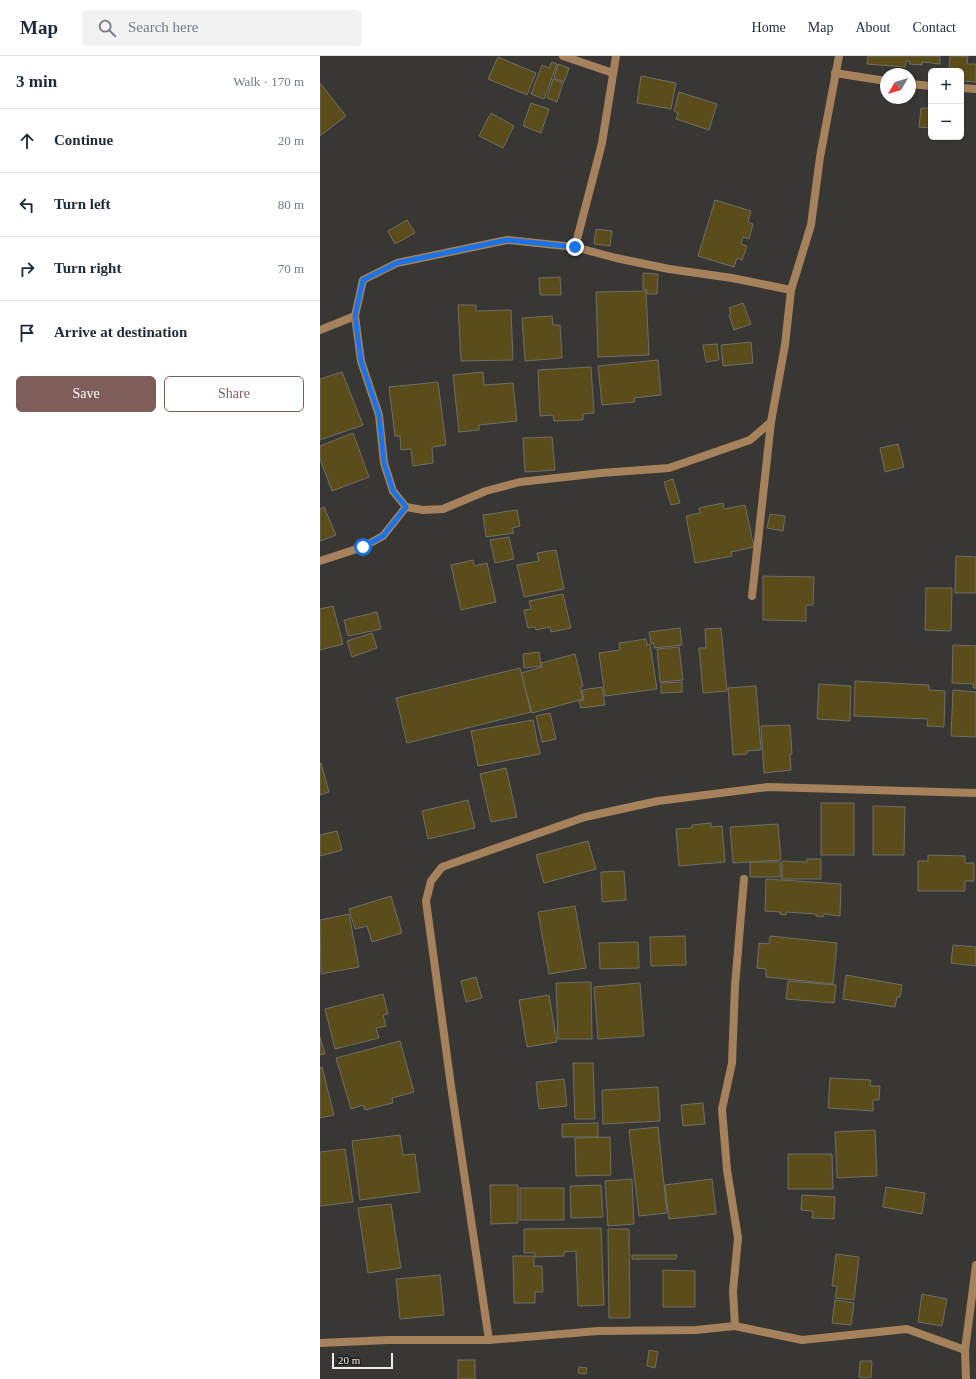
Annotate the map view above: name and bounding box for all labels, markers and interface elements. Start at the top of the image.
search box [82,10,362,46]
text: Map [20,17,58,38]
icon: search [96,17,118,39]
text: Search here [128,19,198,35]
text: Home [752,20,786,35]
text: Map [808,20,833,35]
text: About [855,20,890,35]
text: Contact [912,20,956,35]
north arrow [880,68,916,104]
map controls [928,68,964,140]
button: + [928,68,964,104]
text: 3 min [16,72,57,91]
text: Walk · 170 m [233,74,304,89]
button: − [928,104,964,140]
icon: ahead [16,130,38,152]
text: Continue [54,132,113,148]
text: 20 m [278,133,304,148]
icon: left [16,194,38,216]
text: Turn left [54,196,111,212]
text: 80 m [278,197,304,212]
route end [566,238,584,256]
icon: right [16,258,38,280]
text: Turn right [54,260,121,276]
text: 70 m [278,261,304,276]
icon: arrive [16,322,38,344]
text: Arrive at destination [54,324,187,340]
button: Save [16,376,156,412]
button: Share [164,376,304,412]
route start [354,538,372,556]
scale bar [332,1351,393,1370]
text: 20 m [338,1354,360,1366]

